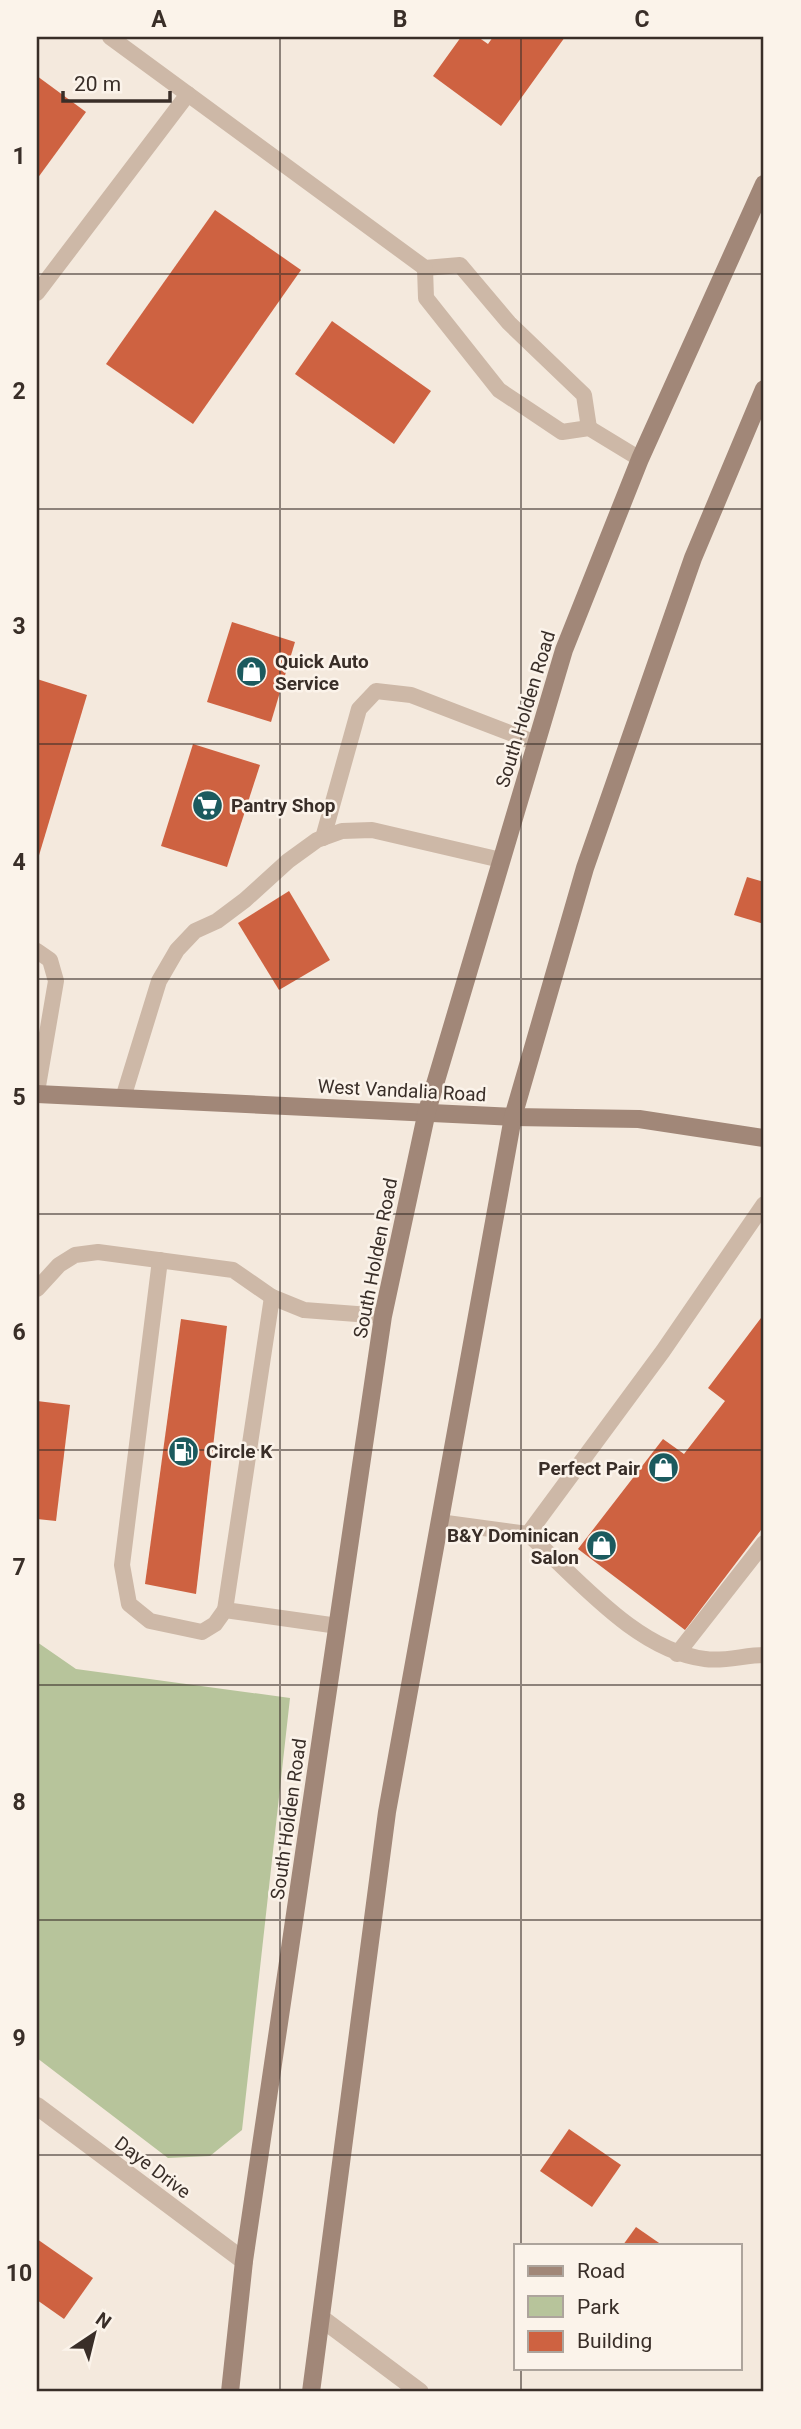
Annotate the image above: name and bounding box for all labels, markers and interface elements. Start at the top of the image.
text: A [151,6,167,33]
text: B [393,6,407,33]
text: C [634,6,650,33]
scale bar [63,60,170,104]
text: 20 m [74,72,121,96]
text: 1 [12,143,26,170]
text: 2 [12,378,26,405]
text: 3 [12,613,26,640]
street label: South Holden Road [491,628,560,790]
place label: Quick Auto Service [275,650,369,695]
shop icon: Quick Auto Service [235,655,269,689]
supermarket icon: Pantry Shop [191,788,225,822]
place label: Pantry Shop [231,794,336,817]
text: 4 [12,849,26,876]
street label: West Vandalia Road [317,1075,487,1106]
text: 5 [12,1084,26,1111]
street label: South Holden Road [349,1176,402,1340]
text: 6 [12,1319,26,1346]
fuel station icon: Circle K [166,1434,200,1468]
place label: Circle K [206,1440,273,1463]
shop icon: Perfect Pair [646,1451,680,1485]
place label: Perfect Pair [538,1457,640,1480]
place label: B&Y Dominican Salon [447,1524,579,1569]
shop icon: B&Y Dominican Salon [585,1529,619,1563]
text: 7 [12,1554,26,1581]
street label: South Holden Road [266,1737,311,1901]
text: 8 [12,1789,26,1816]
text: 9 [12,2025,26,2052]
street label: Daye Drive [110,2131,195,2203]
legend [514,2244,742,2370]
text: Road [577,2259,625,2283]
text: 10 [6,2260,32,2287]
text: Park [577,2295,620,2319]
north arrow [60,2300,130,2370]
text: N [91,2307,116,2334]
text: Building [577,2329,652,2353]

